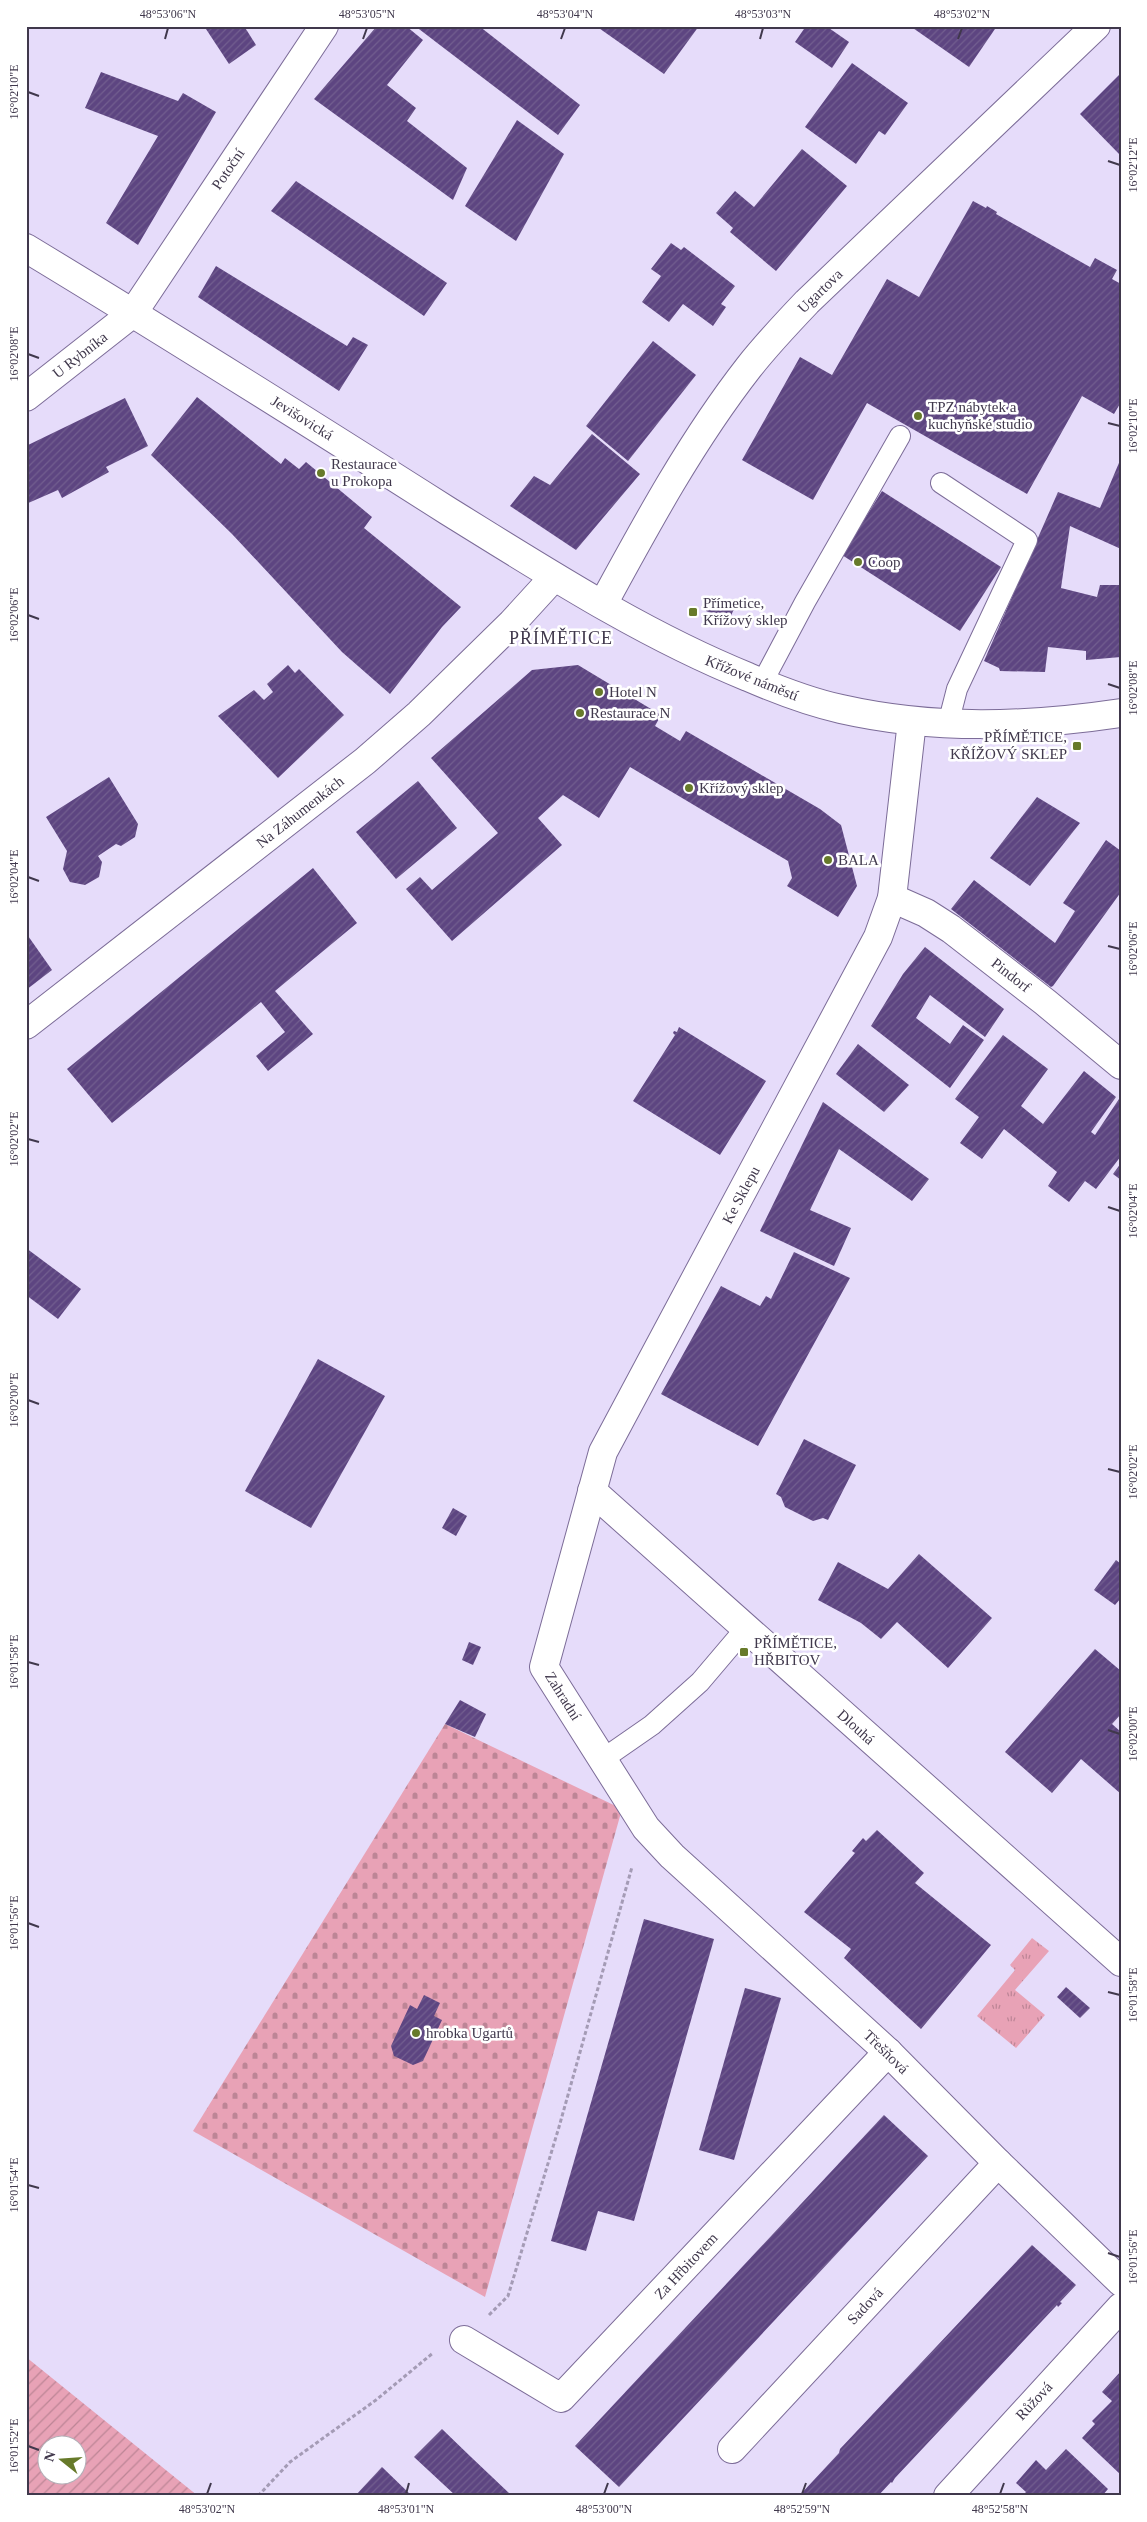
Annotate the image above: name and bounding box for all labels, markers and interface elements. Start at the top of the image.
text: 48°53'06"N [140,7,197,21]
text: 48°53'05"N [339,7,396,21]
text: 48°53'04"N [537,7,594,21]
text: 48°53'03"N [735,7,792,21]
text: 48°53'02"N [934,7,991,21]
text: 16°02'10"E [7,64,21,120]
text: 16°02'12"E [1126,137,1140,193]
street label: Potoční [209,146,247,192]
street label: Ugartova [794,266,846,316]
text: 16°02'08"E [7,326,21,382]
street label: U Rybníka [50,329,111,381]
street label: Jevišovická [268,393,336,444]
text: 16°02'10"E [1126,398,1140,454]
place label: TPZ nábytek a kuchyňské studio [928,399,1033,432]
marker: TPZ nábytek a kuchyňské studio [912,410,924,422]
place label: Restaurace u Prokopa [331,456,397,489]
marker: Restaurace u Prokopa [315,467,327,479]
place label: Coop [868,554,901,570]
marker: Coop [852,556,864,568]
text: 16°02'06"E [7,587,21,643]
place label: Přímetice, Křížový sklep [703,595,788,628]
marker: Přímetice, Křížový sklep [687,606,699,618]
district label: PŘÍMĚTICE [509,627,613,648]
street label: Křížové náměstí [703,652,801,704]
text: 16°02'08"E [1126,660,1140,716]
place label: Hotel N [609,684,657,700]
marker: Hotel N [593,686,605,698]
place label: Restaurace N [590,705,671,721]
marker: Restaurace N [574,707,586,719]
place label: PŘÍMĚTICE, KŘÍŽOVÝ SKLEP [950,729,1067,762]
marker: PŘÍMĚTICE, KŘÍŽOVÝ SKLEP [1071,740,1083,752]
street label: Na Záhumenkách [253,773,347,851]
place label: Křížový sklep [699,780,784,796]
marker: Křížový sklep [683,782,695,794]
text: 16°02'04"E [7,849,21,905]
place label: BALA [838,852,879,868]
marker: BALA [822,854,834,866]
text: 16°02'06"E [1126,921,1140,977]
street label: Pindorf [988,955,1034,995]
text: 16°02'02"E [7,1111,21,1167]
street label: Ke Sklepu [719,1163,763,1227]
text: 16°02'04"E [1126,1183,1140,1239]
text: 16°02'00"E [7,1372,21,1428]
text: 16°02'02"E [1126,1444,1140,1500]
text: 16°01'58"E [7,1634,21,1690]
place label: PŘÍMĚTICE, HŘBITOV [754,1635,837,1668]
marker: PŘÍMĚTICE, HŘBITOV [738,1646,750,1658]
street label: Zahradní [542,1669,584,1723]
street label: Dlouhá [834,1706,878,1748]
text: 16°02'00"E [1126,1706,1140,1762]
text: 16°01'56"E [7,1895,21,1951]
text: 16°01'58"E [1126,1967,1140,2023]
place label: hrobka Ugartů [426,2025,514,2041]
marker: hrobka Ugartů [410,2027,422,2039]
street label: Třešňová [860,2027,912,2077]
text: 16°01'54"E [7,2157,21,2213]
street label: Za Hřbitovem [651,2229,721,2302]
text: 16°01'56"E [1126,2229,1140,2285]
street label: Sadová [844,2284,886,2328]
street label: Růžová [1013,2379,1056,2423]
text: 16°01'52"E [7,2418,21,2474]
north arrow [38,2434,88,2484]
text: N [41,2449,59,2463]
text: 48°53'02"N [179,2502,236,2516]
text: 48°53'01"N [378,2502,435,2516]
text: 48°53'00"N [576,2502,633,2516]
text: 48°52'59"N [774,2502,831,2516]
text: 48°52'58"N [972,2502,1029,2516]

